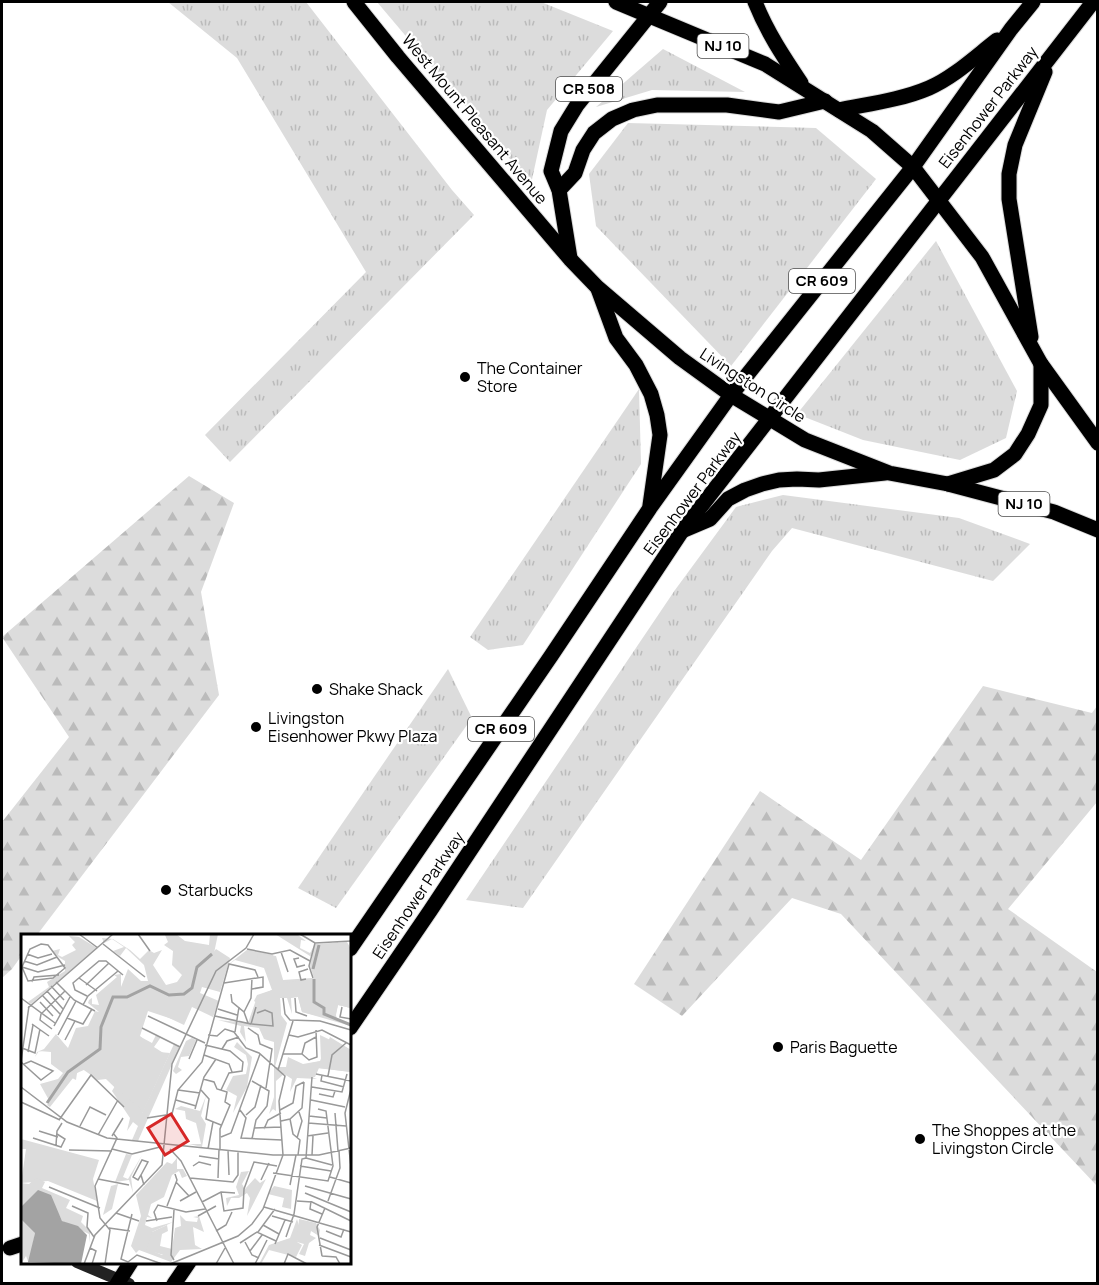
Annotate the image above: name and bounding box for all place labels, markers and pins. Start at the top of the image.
place label: The Container Store [477,357,583,397]
marker: The Container Store [458,370,472,384]
place label: Shake Shack [329,678,424,700]
marker: Shake Shack [310,682,324,696]
place label: Livingston Eisenhower Pkwy Plaza [268,707,437,747]
marker: Livingston Eisenhower Pkwy Plaza [249,720,263,734]
place label: Starbucks [178,879,253,901]
marker: Starbucks [159,883,173,897]
place label: Paris Baguette [790,1036,898,1058]
marker: Paris Baguette [771,1040,785,1054]
place label: The Shoppes at the Livingston Circle [932,1119,1076,1159]
marker: The Shoppes at the Livingston Circle [913,1132,927,1146]

